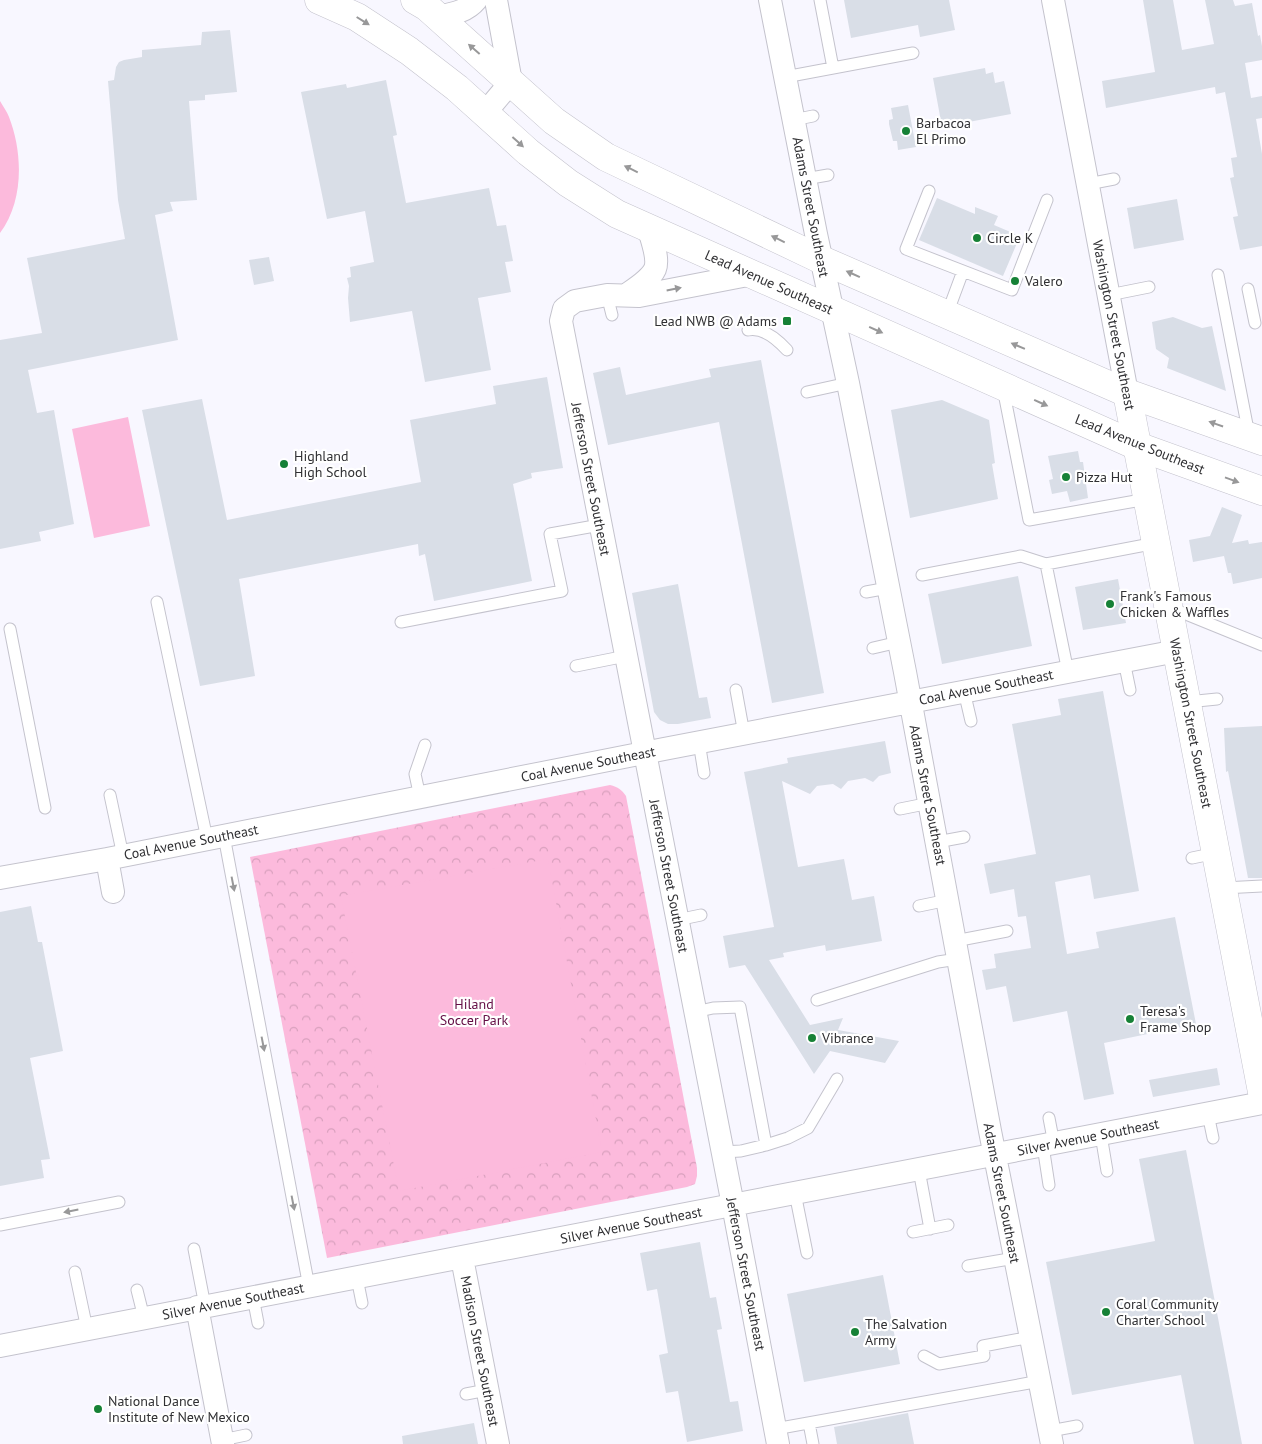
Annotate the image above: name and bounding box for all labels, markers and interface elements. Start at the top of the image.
one-way arrow [356,17,369,26]
one-way arrow [468,44,481,55]
place label: Barbacoa El Primo [916,114,971,148]
marker: Barbacoa El Primo [900,125,912,137]
street label: Adams Street Southeast [789,135,834,279]
one-way arrow [511,137,524,148]
one-way arrow [624,164,638,172]
place label: Circle K [987,229,1034,247]
marker: Circle K [971,232,983,244]
one-way arrow [771,235,785,243]
street label: Washington Street Southeast [1089,238,1139,412]
street label: Lead Avenue Southeast [702,246,836,318]
one-way arrow [846,269,860,277]
place label: Valero [1024,272,1063,290]
marker: Valero [1009,275,1021,287]
one-way arrow [666,285,682,293]
place label: Lead NWB @ Adams [654,312,777,330]
marker: Lead NWB @ Adams [781,315,793,327]
one-way arrow [869,326,883,334]
one-way arrow [1011,341,1025,349]
one-way arrow [1034,399,1048,407]
street label: Jefferson Street Southeast [567,400,615,557]
street label: Lead Avenue Southeast [1072,410,1208,478]
one-way arrow [1208,420,1223,428]
place label: Highland High School [294,447,367,481]
marker: Highland High School [278,458,290,470]
place label: Pizza Hut [1076,468,1133,486]
marker: Pizza Hut [1060,471,1072,483]
one-way arrow [1225,477,1240,484]
place label: Frank's Famous Chicken & Waffles [1120,587,1229,621]
marker: Frank's Famous Chicken & Waffles [1104,598,1116,610]
street label: Washington Street Southeast [1166,636,1216,810]
street label: Coal Avenue Southeast [917,665,1055,709]
street label: Adams Street Southeast [906,723,951,867]
street label: Coal Avenue Southeast [519,742,657,786]
street label: Jefferson Street Southeast [645,797,693,954]
street label: Coal Avenue Southeast [122,820,260,864]
one-way arrow [229,876,237,892]
park label: Hiland Soccer Park [440,995,508,1029]
place label: Teresa's Frame Shop [1140,1002,1211,1036]
marker: Teresa's Frame Shop [1124,1013,1136,1025]
place label: Vibrance [821,1029,874,1047]
marker: Vibrance [806,1032,818,1044]
one-way arrow [259,1036,267,1051]
street label: Silver Avenue Southeast [1016,1114,1161,1160]
street label: Adams Street Southeast [980,1121,1025,1265]
street label: Jefferson Street Southeast [722,1195,770,1352]
one-way arrow [290,1196,298,1212]
street label: Silver Avenue Southeast [559,1202,704,1248]
one-way arrow [63,1208,79,1216]
street label: Madison Street Southeast [457,1274,503,1428]
street label: Silver Avenue Southeast [161,1278,306,1324]
place label: Coral Community Charter School [1116,1295,1219,1329]
marker: Coral Community Charter School [1100,1306,1112,1318]
place label: The Salvation Army [865,1315,947,1349]
marker: The Salvation Army [849,1326,861,1338]
place label: National Dance Institute of New Mexico [108,1392,250,1426]
marker: National Dance Institute of New Mexico [92,1403,104,1415]

